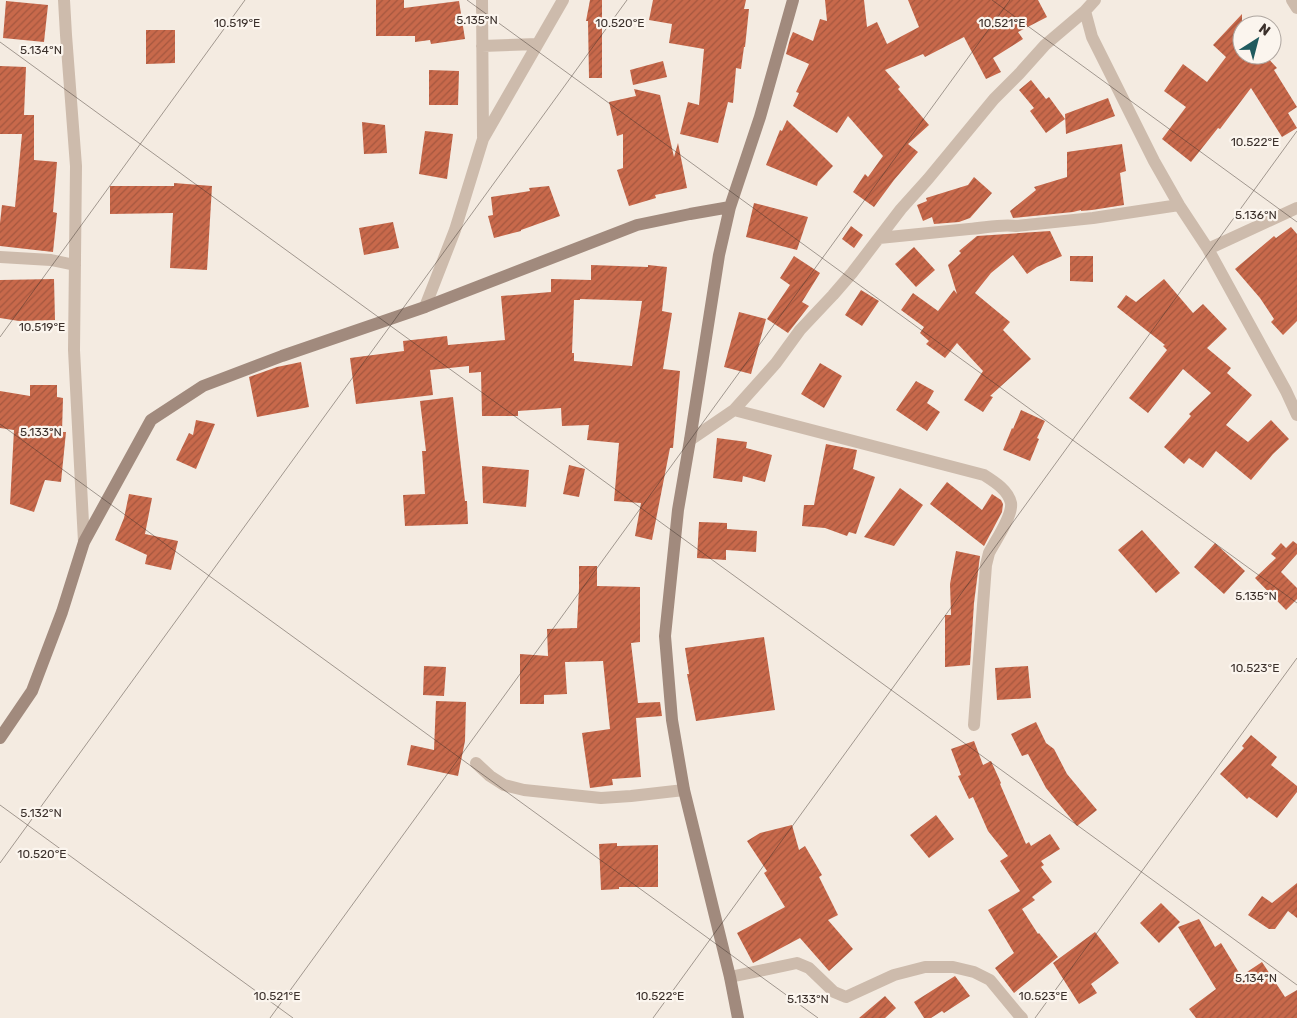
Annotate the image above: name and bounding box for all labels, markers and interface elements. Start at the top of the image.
text: 5.135°N [456,13,498,27]
north arrow [1232,15,1282,65]
text: 10.519°E [214,16,260,30]
text: 10.520°E [595,16,645,30]
text: 10.521°E [979,16,1025,30]
text: N [1255,20,1273,40]
text: 5.134°N [20,43,62,57]
text: 10.522°E [1231,135,1279,149]
text: 5.136°N [1235,208,1277,222]
text: 10.519°E [19,320,65,334]
text: 5.133°N [20,425,62,439]
text: 5.135°N [1235,589,1277,603]
text: 10.523°E [1231,661,1279,675]
text: 5.132°N [20,806,62,820]
text: 10.520°E [17,847,67,861]
text: 5.134°N [1235,971,1277,985]
text: 10.521°E [254,989,300,1003]
text: 10.522°E [636,989,684,1003]
text: 10.523°E [1019,989,1067,1003]
text: 5.133°N [787,992,829,1006]

